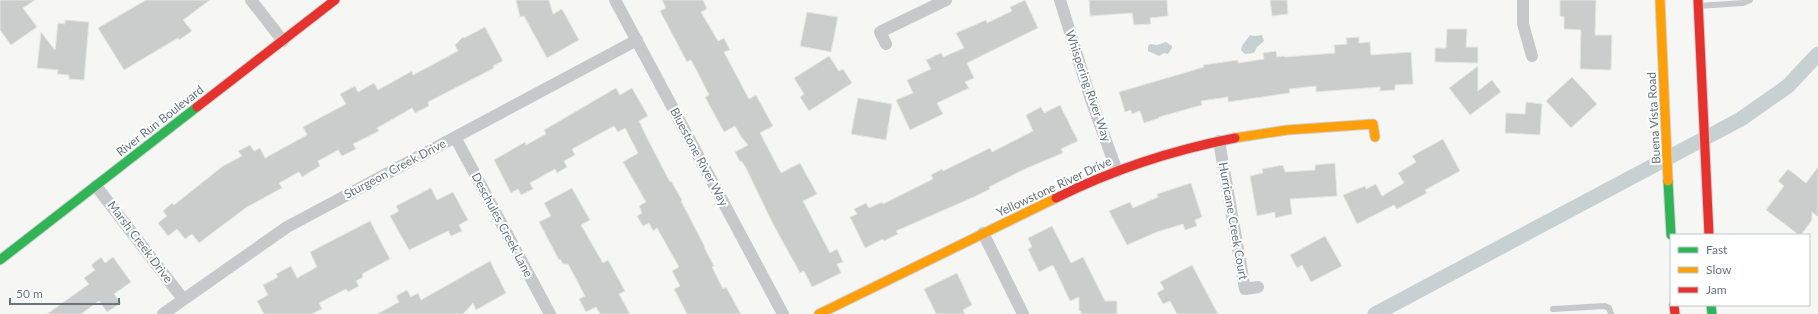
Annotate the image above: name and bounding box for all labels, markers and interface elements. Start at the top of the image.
street label: Whispering River Way [1062,28,1115,144]
street label: Buena Vista Road [1644,72,1663,164]
street label: River Run Boulevard [113,82,206,159]
street label: Bluestone River Way [667,105,732,209]
street label: Sturgeon Creek Drive [341,135,448,202]
street label: Yellowstone River Drive [994,153,1114,220]
street label: Hurricane Creek Court [1216,161,1251,282]
street label: Deschules Creek Lane [469,170,536,280]
street label: Marsh Creek Drive [105,198,176,286]
legend [1670,234,1810,306]
text: Fast [1706,242,1728,257]
text: Slow [1706,262,1732,277]
scale bar [10,280,119,306]
text: Jam [1706,282,1727,297]
text: 50 m [16,286,43,301]

